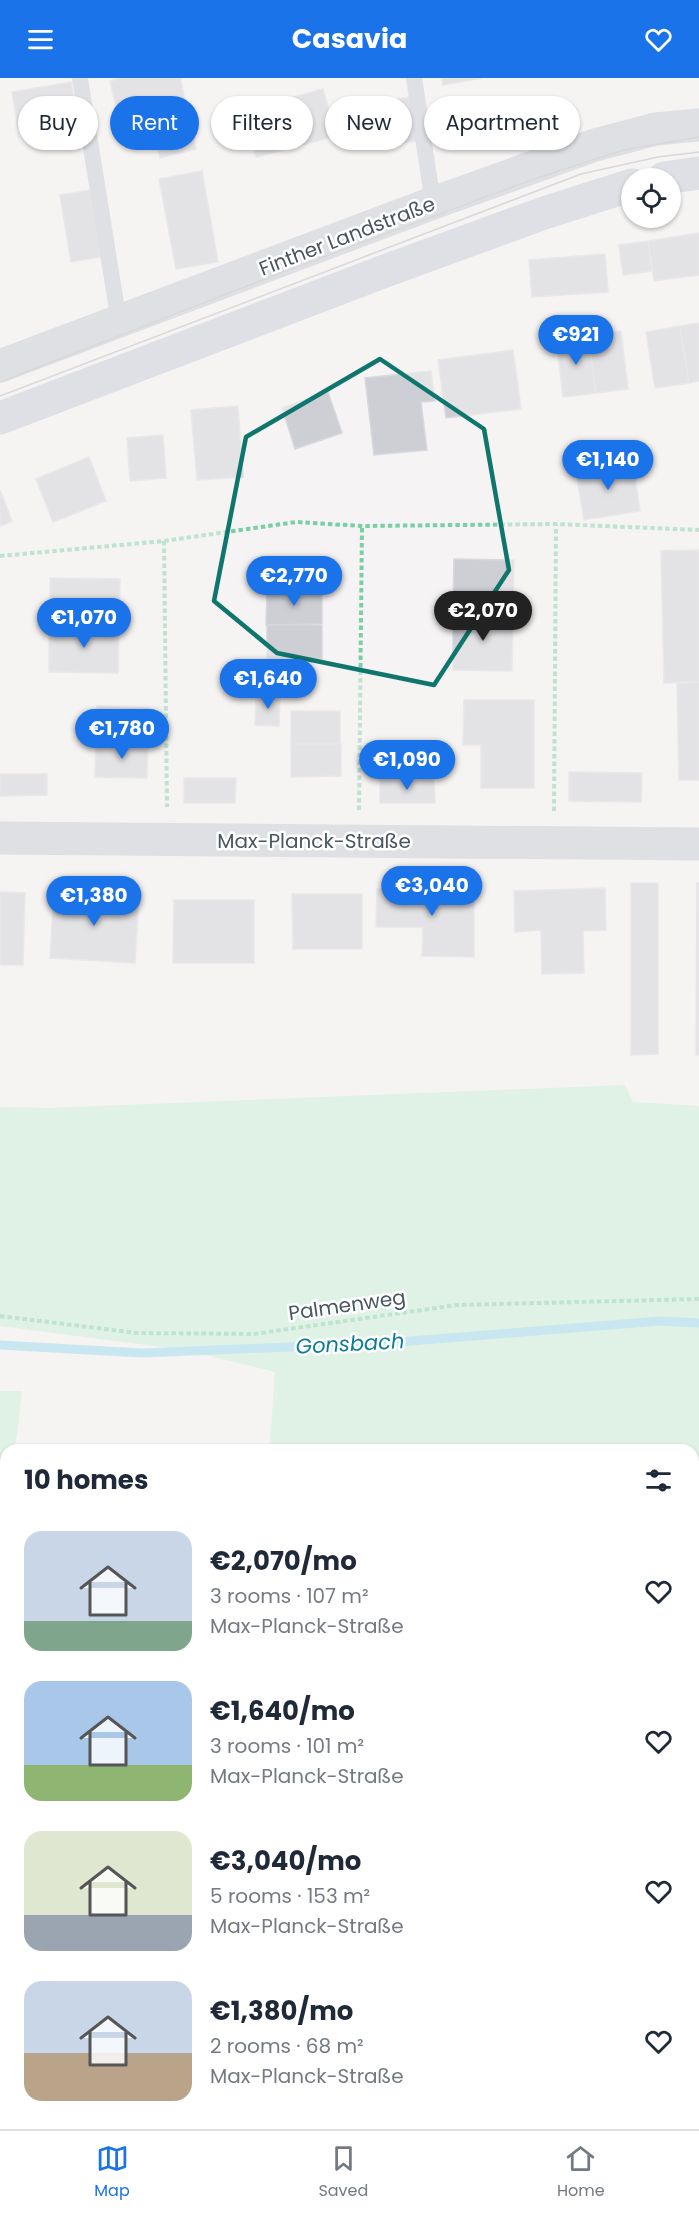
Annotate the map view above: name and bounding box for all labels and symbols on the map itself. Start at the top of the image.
street label: Finther Landstraße [255,190,439,282]
pin: €921 [540,315,612,366]
pin: €1,140 [559,440,657,491]
pin: €2,770 [245,556,343,607]
pin: €2,070 [434,591,532,642]
pin: €1,070 [35,598,133,649]
pin: €1,640 [219,659,317,710]
pin: €1,780 [73,709,171,760]
pin: €1,090 [358,740,456,791]
street label: Max-Planck-Straße [217,827,411,855]
pin: €3,040 [383,866,481,917]
pin: €1,380 [45,876,143,927]
street label: Palmenweg [287,1283,407,1327]
water label: Gonsbach [295,1326,405,1361]

